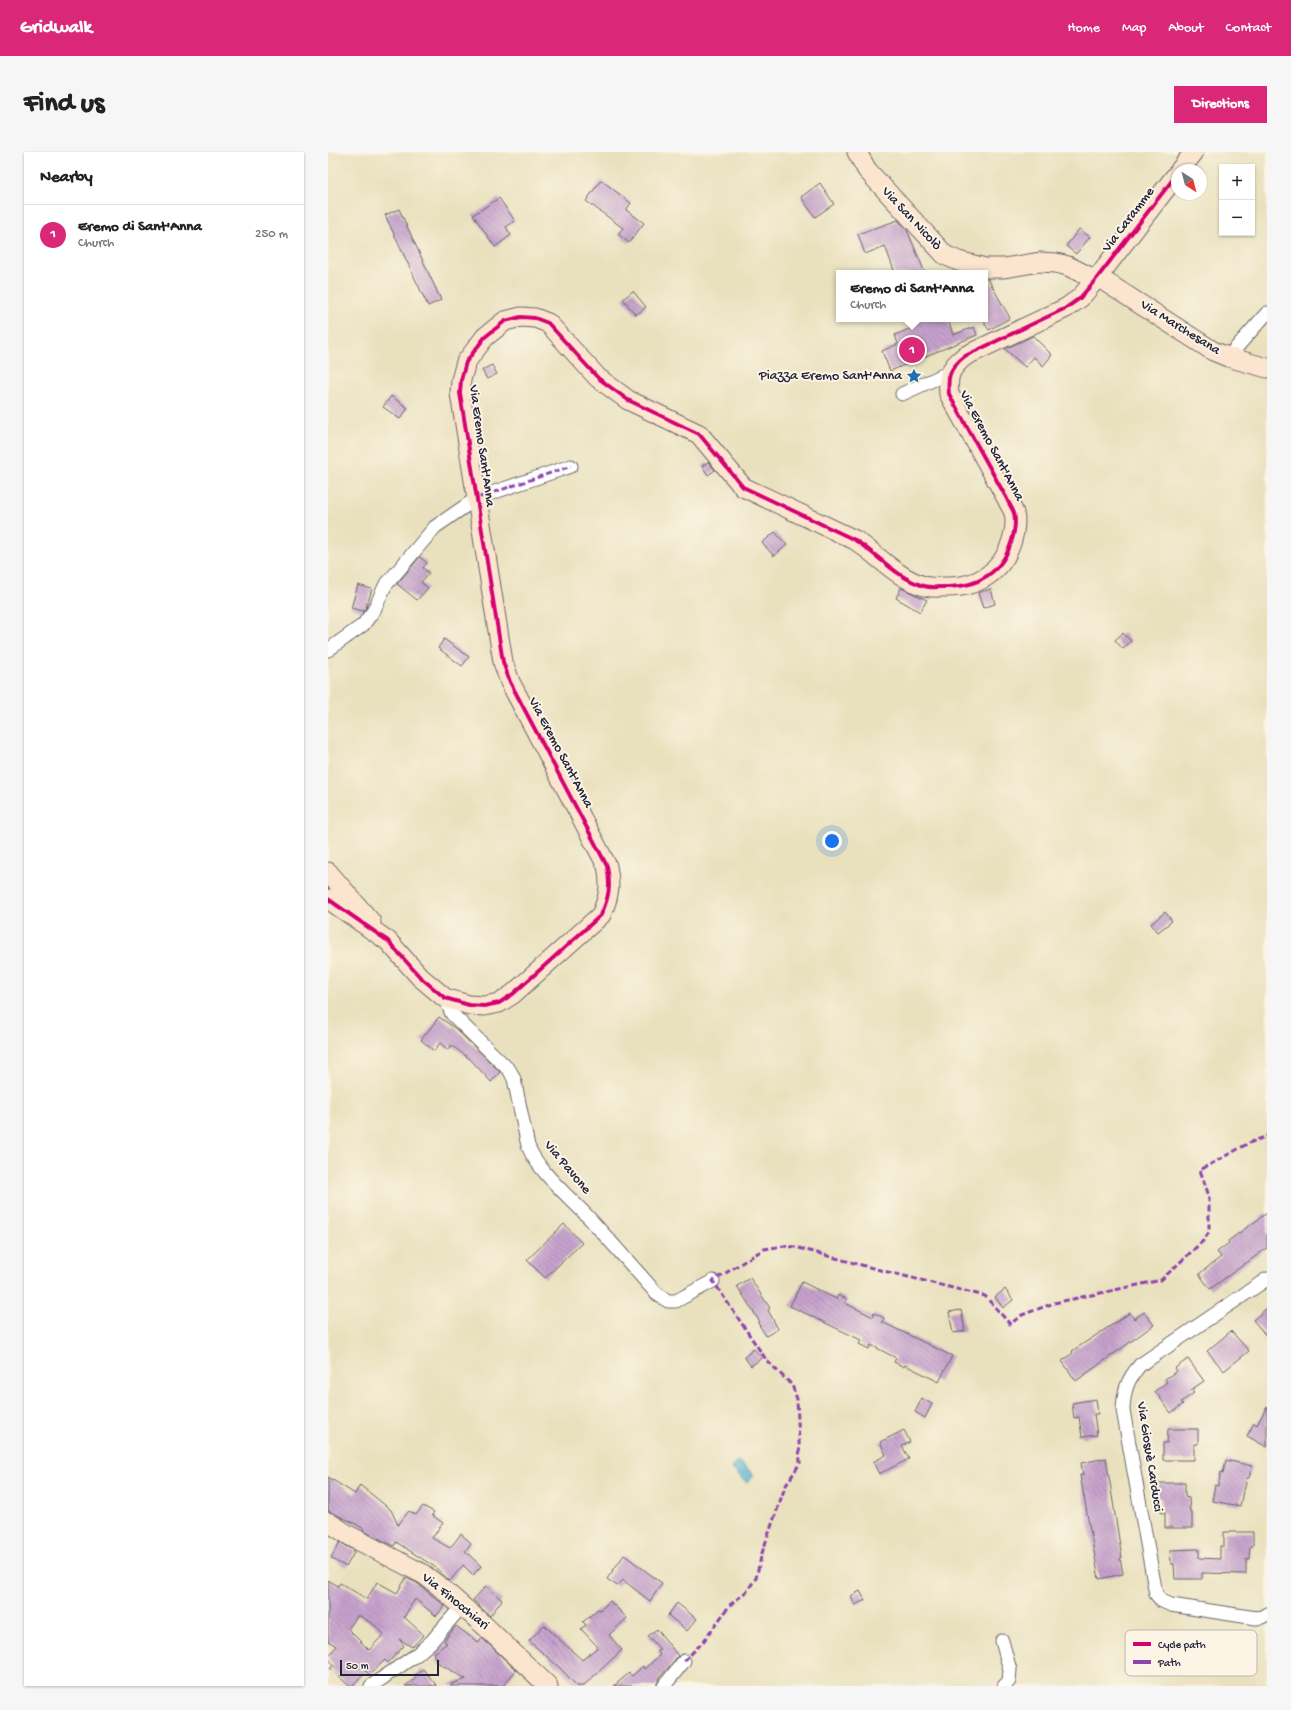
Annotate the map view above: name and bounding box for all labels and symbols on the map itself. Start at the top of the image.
north arrow [1171,164,1207,200]
street label: Via San Nicolò [877,183,945,254]
street label: Via Caramme [1098,183,1159,257]
street label: Via Marchesana [1136,296,1224,360]
pin: 1 [899,335,925,365]
place icon: Piazza Eremo Sant'Anna [905,367,923,385]
place label: Piazza Eremo Sant'Anna [758,368,903,385]
street label: Via Eremo Sant'Anna [464,383,498,509]
street label: Via Eremo Sant'Anna [954,387,1028,505]
street label: Via Eremo Sant'Anna [523,694,597,812]
your location [822,831,842,851]
street label: Via Pavone [539,1137,595,1199]
street label: Via Giosuè Carducci [1132,1400,1166,1513]
street label: Via Finocchiari [417,1569,492,1634]
legend [1125,1630,1257,1676]
text: Cycle path [1158,1640,1206,1652]
scale bar [340,1658,439,1677]
text: Path [1157,1658,1181,1670]

